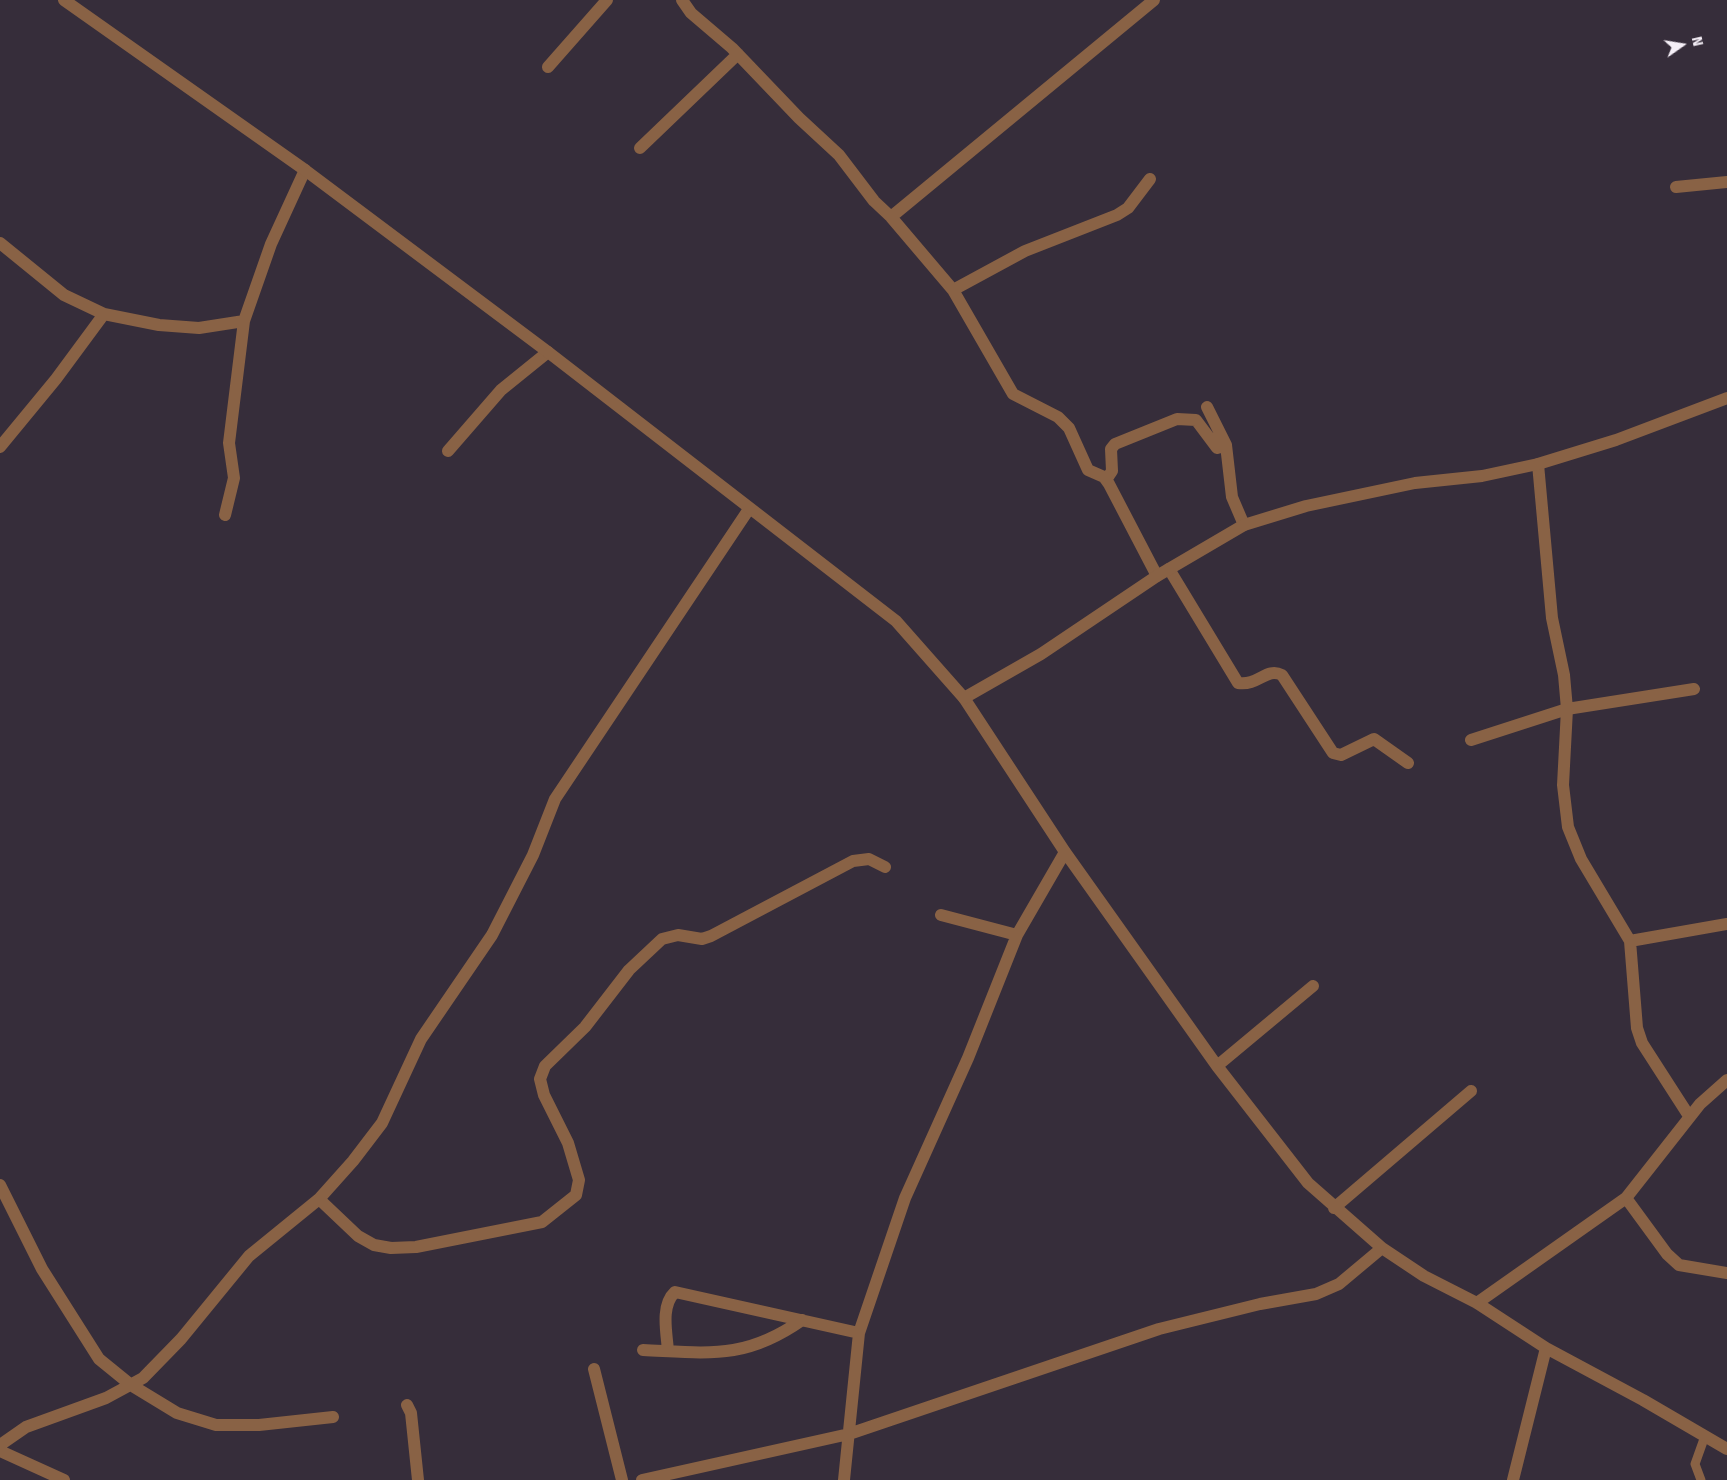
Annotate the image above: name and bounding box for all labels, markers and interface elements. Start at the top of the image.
north arrow [1657,20,1707,70]
text: N [1688,35,1706,48]

